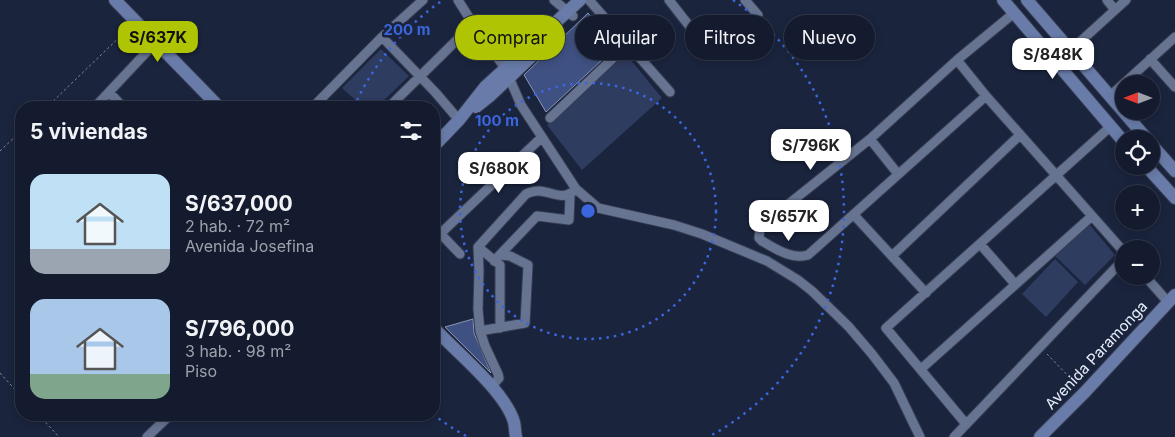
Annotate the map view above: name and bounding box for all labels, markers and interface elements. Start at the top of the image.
chip: Comprar [455,15,565,60]
chip: Alquilar [575,15,675,60]
chip: Filtros [685,15,774,60]
chip: Nuevo [784,15,875,60]
pin: S/637K [117,20,199,63]
text: 200 m [384,20,430,39]
text: S/637K [129,27,187,47]
pin: S/848K [1012,38,1094,80]
text: S/848K [1023,44,1083,64]
north arrow [1115,75,1160,120]
map controls [1115,75,1160,285]
text: 100 m [475,111,519,130]
icon: filters [397,117,425,145]
text: 5 viviendas [30,119,148,144]
pin: S/796K [770,128,852,171]
button: locate [1115,130,1160,175]
text: S/796K [782,135,840,155]
pin: S/680K [458,152,540,194]
text: S/680K [469,158,529,178]
button: + [1115,185,1160,230]
text: S/637,000 [185,191,293,216]
icon: home [70,194,130,254]
pin: S/657K [748,200,830,242]
centre of rings [579,202,597,220]
text: S/657K [760,206,818,226]
text: 2 hab. · 72 m² [185,216,290,236]
text: Avenida Josefina [185,236,314,256]
button: − [1115,240,1160,285]
street label: Avenida Paramonga [1041,297,1151,413]
text: S/796,000 [185,316,294,341]
icon: home [70,319,130,379]
text: 3 hab. · 98 m² [185,341,291,361]
text: Piso [185,361,217,381]

